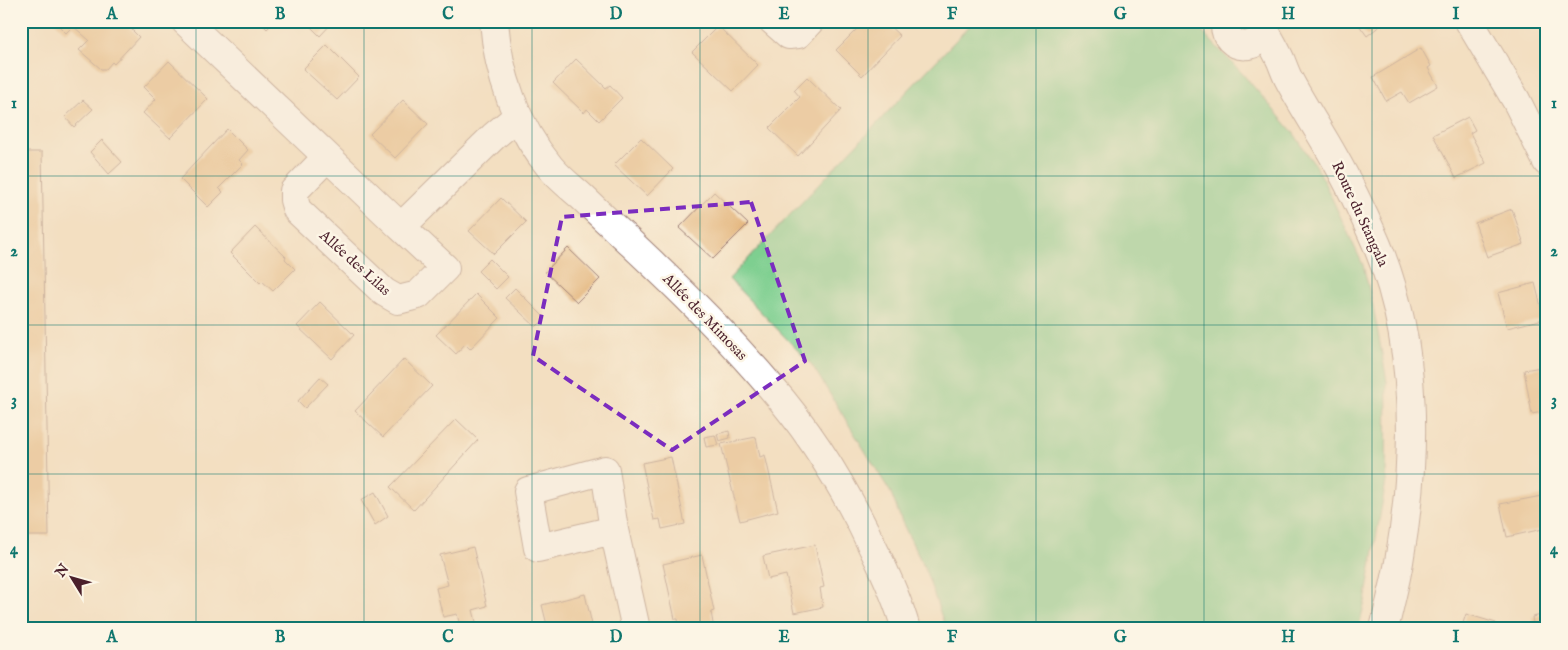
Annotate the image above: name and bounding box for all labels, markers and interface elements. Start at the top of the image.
text: A [106,5,119,25]
text: B [275,5,286,25]
text: C [442,5,454,25]
text: D [610,5,623,25]
text: E [778,5,790,25]
text: F [947,5,958,25]
text: G [1114,5,1127,25]
text: H [1281,5,1295,25]
text: I [1453,5,1460,25]
text: 1 [11,94,17,114]
text: 1 [1551,94,1557,114]
street label: Route du Stangala [1327,158,1393,270]
street label: Allée des Lilas [315,225,395,300]
text: 2 [10,242,18,262]
text: 2 [1550,242,1558,262]
street label: Allée des Mimosas [658,269,751,364]
text: 3 [11,391,17,411]
text: 3 [1551,391,1557,411]
text: 4 [10,540,19,560]
text: 4 [1550,540,1559,560]
north arrow [48,552,98,602]
text: N [51,561,73,582]
text: A [106,628,119,648]
text: B [275,628,286,648]
text: C [442,628,454,648]
text: D [610,628,623,648]
text: E [778,628,790,648]
text: F [947,628,958,648]
text: G [1114,628,1127,648]
text: H [1281,628,1295,648]
text: I [1453,628,1460,648]

